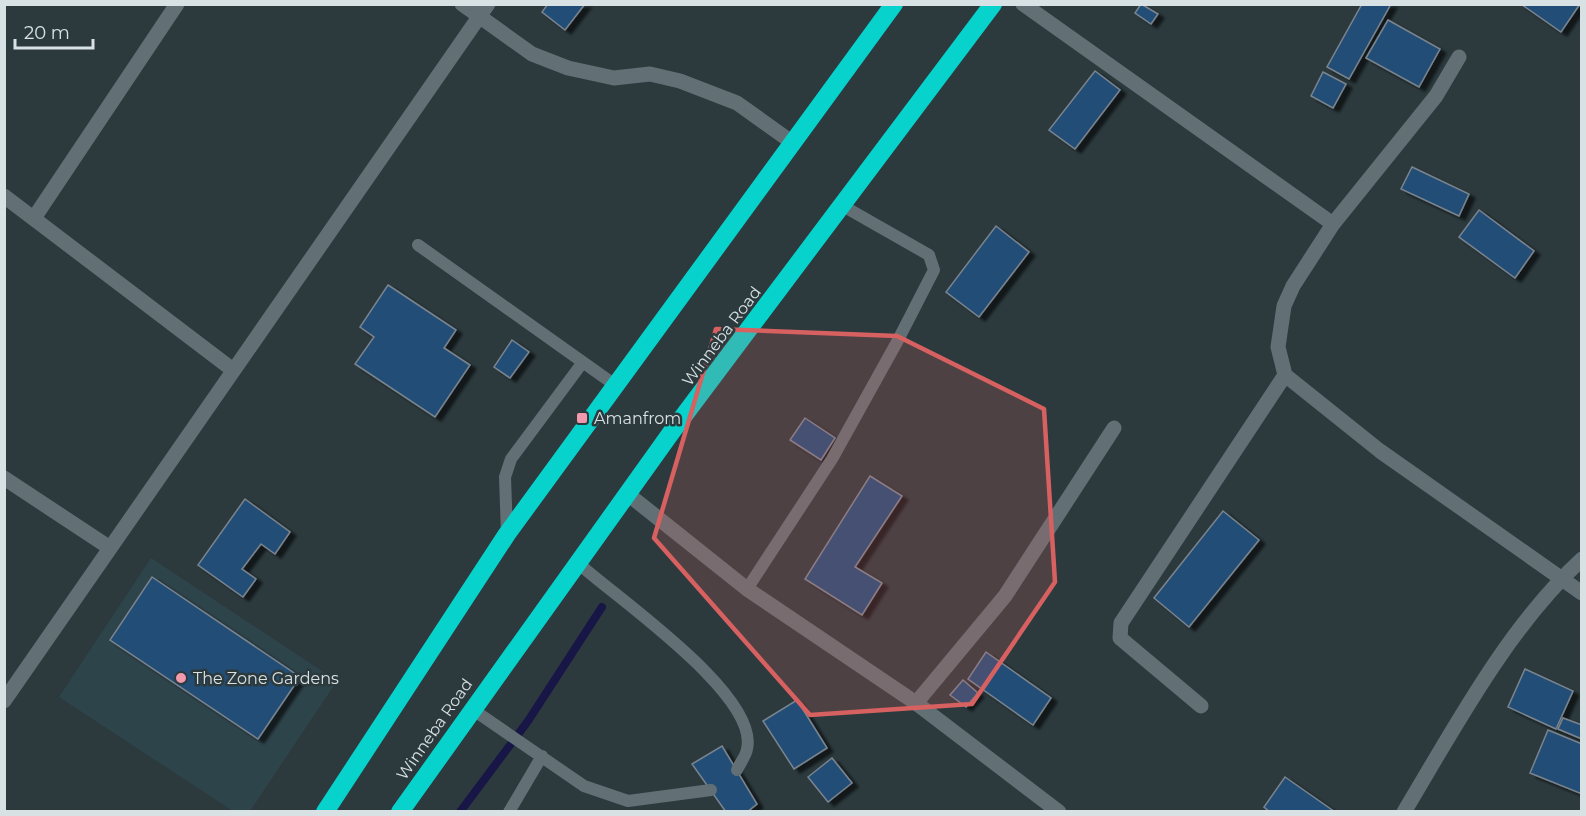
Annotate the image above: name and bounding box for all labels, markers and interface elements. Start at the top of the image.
scale bar [15,12,93,50]
text: 20 m [24,22,70,44]
street label: Winneba Road [678,283,765,390]
place label: Amanfrom [594,409,681,428]
marker: Amanfrom [575,411,589,425]
place label: The Zone Gardens [193,669,339,688]
marker: The Zone Gardens [174,671,188,685]
street label: Winneba Road [392,675,476,784]

